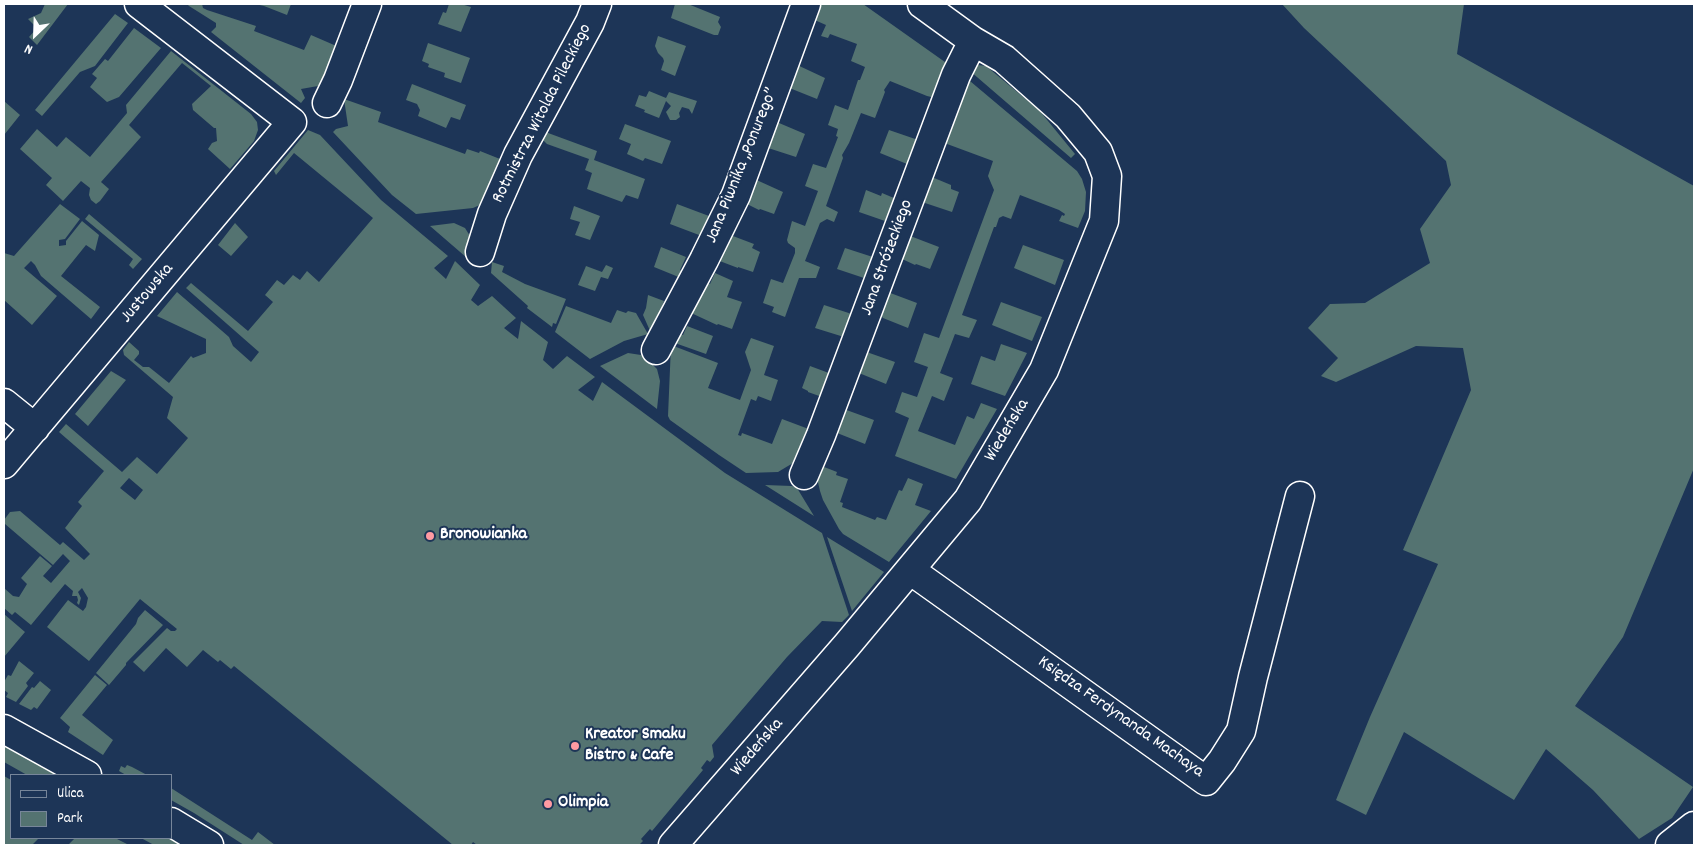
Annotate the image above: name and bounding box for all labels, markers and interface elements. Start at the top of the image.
north arrow [10,10,60,60]
street label: Rotmistrza Witolda Pileckiego [488,21,598,207]
text: N [22,38,36,59]
street label: Jana Piwnika „Ponurego” [702,85,784,247]
street label: Jana Stróżeckiego [857,197,919,319]
street label: Justowska [117,260,179,328]
street label: Wiedeńska [981,396,1035,466]
place label: Bronowianka [440,525,527,547]
marker: Bronowianka [424,530,436,542]
street label: Księdza Ferdynanda Machaya [1033,652,1207,784]
street label: Wiedeńska [727,715,789,781]
place label: Kreator Smaku Bistro & Cafe [585,725,686,768]
marker: Kreator Smaku Bistro & Cafe [569,740,581,752]
legend [10,774,172,839]
text: Ulica [57,783,84,805]
place label: Olimpia [558,793,608,815]
marker: Olimpia [542,798,554,810]
text: Park [57,808,83,830]

